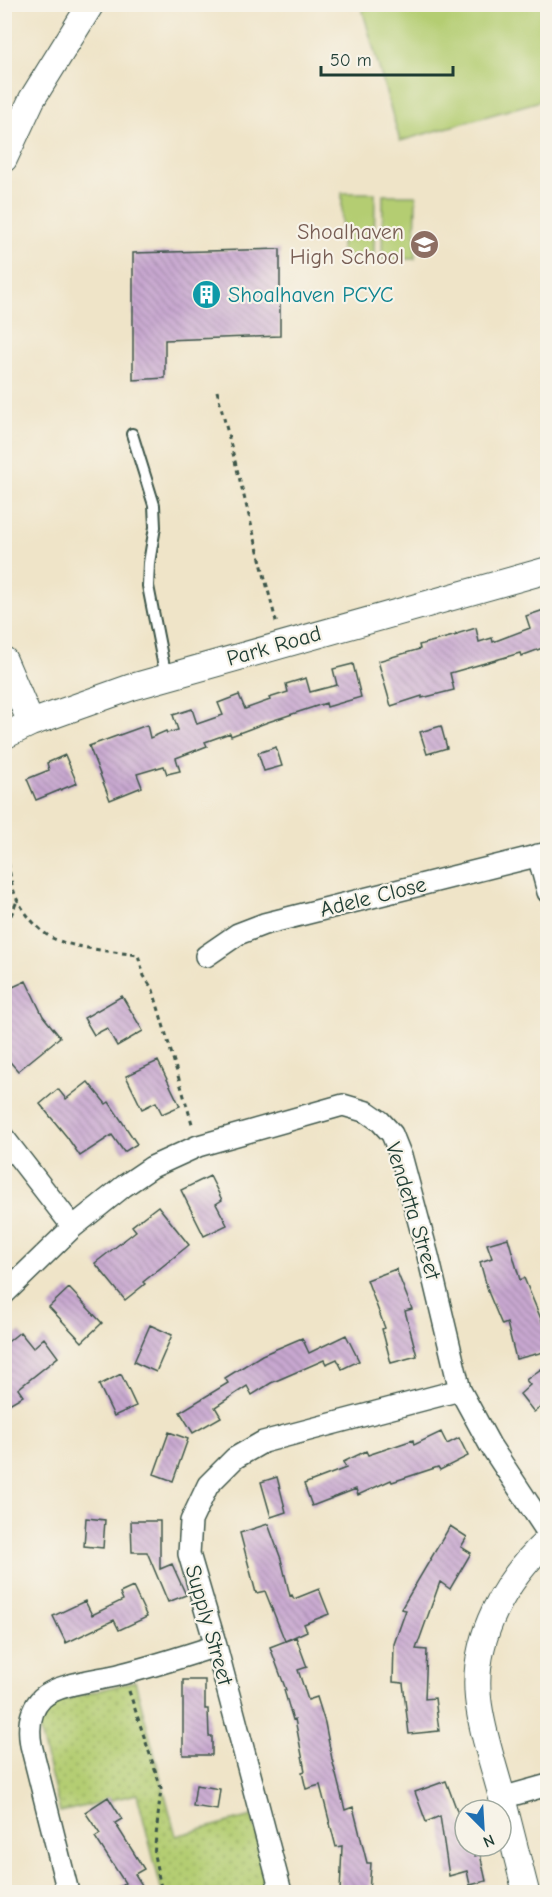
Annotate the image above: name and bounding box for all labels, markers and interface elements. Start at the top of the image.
scale bar [321,39,453,77]
text: 50 m [330,50,372,71]
place label: Shoalhaven High School [290,219,404,270]
school or university icon: Shoalhaven High School [409,229,441,261]
building icon: Shoalhaven PCYC [191,279,223,311]
place label: Shoalhaven PCYC [228,282,394,308]
street label: Park Road [224,620,324,672]
street label: Adele Close [317,871,429,923]
street label: Vendetta Street [380,1139,446,1283]
street label: Supply Street [179,1562,239,1689]
north arrow [453,1798,513,1858]
text: N [480,1830,497,1851]

